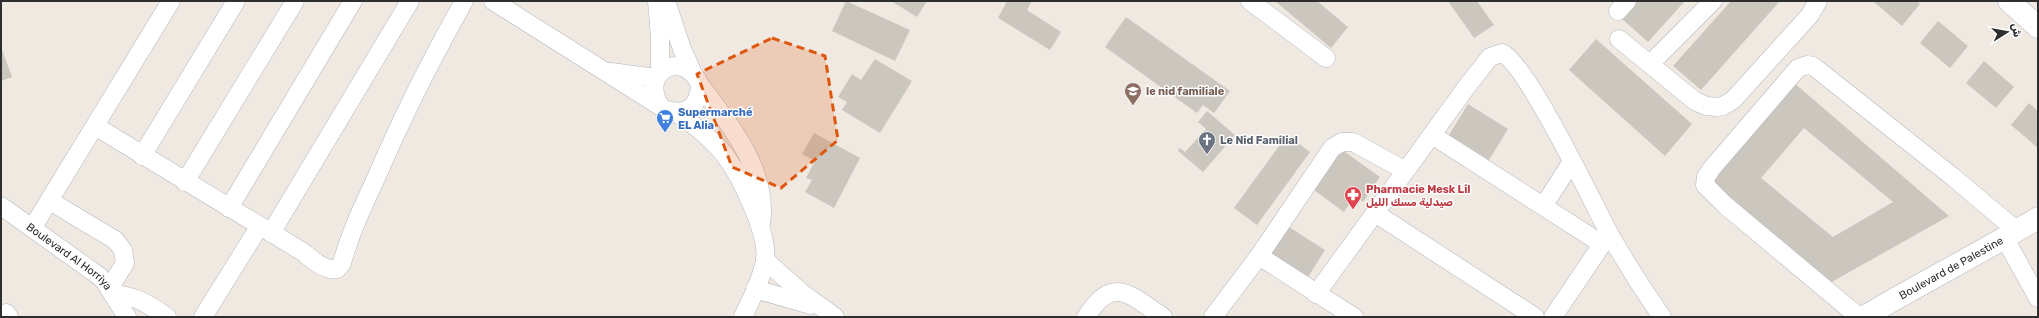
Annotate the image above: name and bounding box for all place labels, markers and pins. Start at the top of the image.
school or university icon: le nid familiale [1123,81,1143,106]
place label: le nid familiale [1146,85,1225,98]
place label: Supermarché EL Alia [678,106,753,132]
supermarket icon: Supermarché EL Alia [655,108,675,133]
church icon: Le Nid Familial [1197,130,1217,155]
place label: Le Nid Familial [1220,134,1298,147]
place label: Pharmacie Mesk Lil صيدلية مسك الليل [1366,183,1470,209]
pharmacy icon: Pharmacie Mesk Lil صيدلية مسك الليل [1343,185,1363,210]

